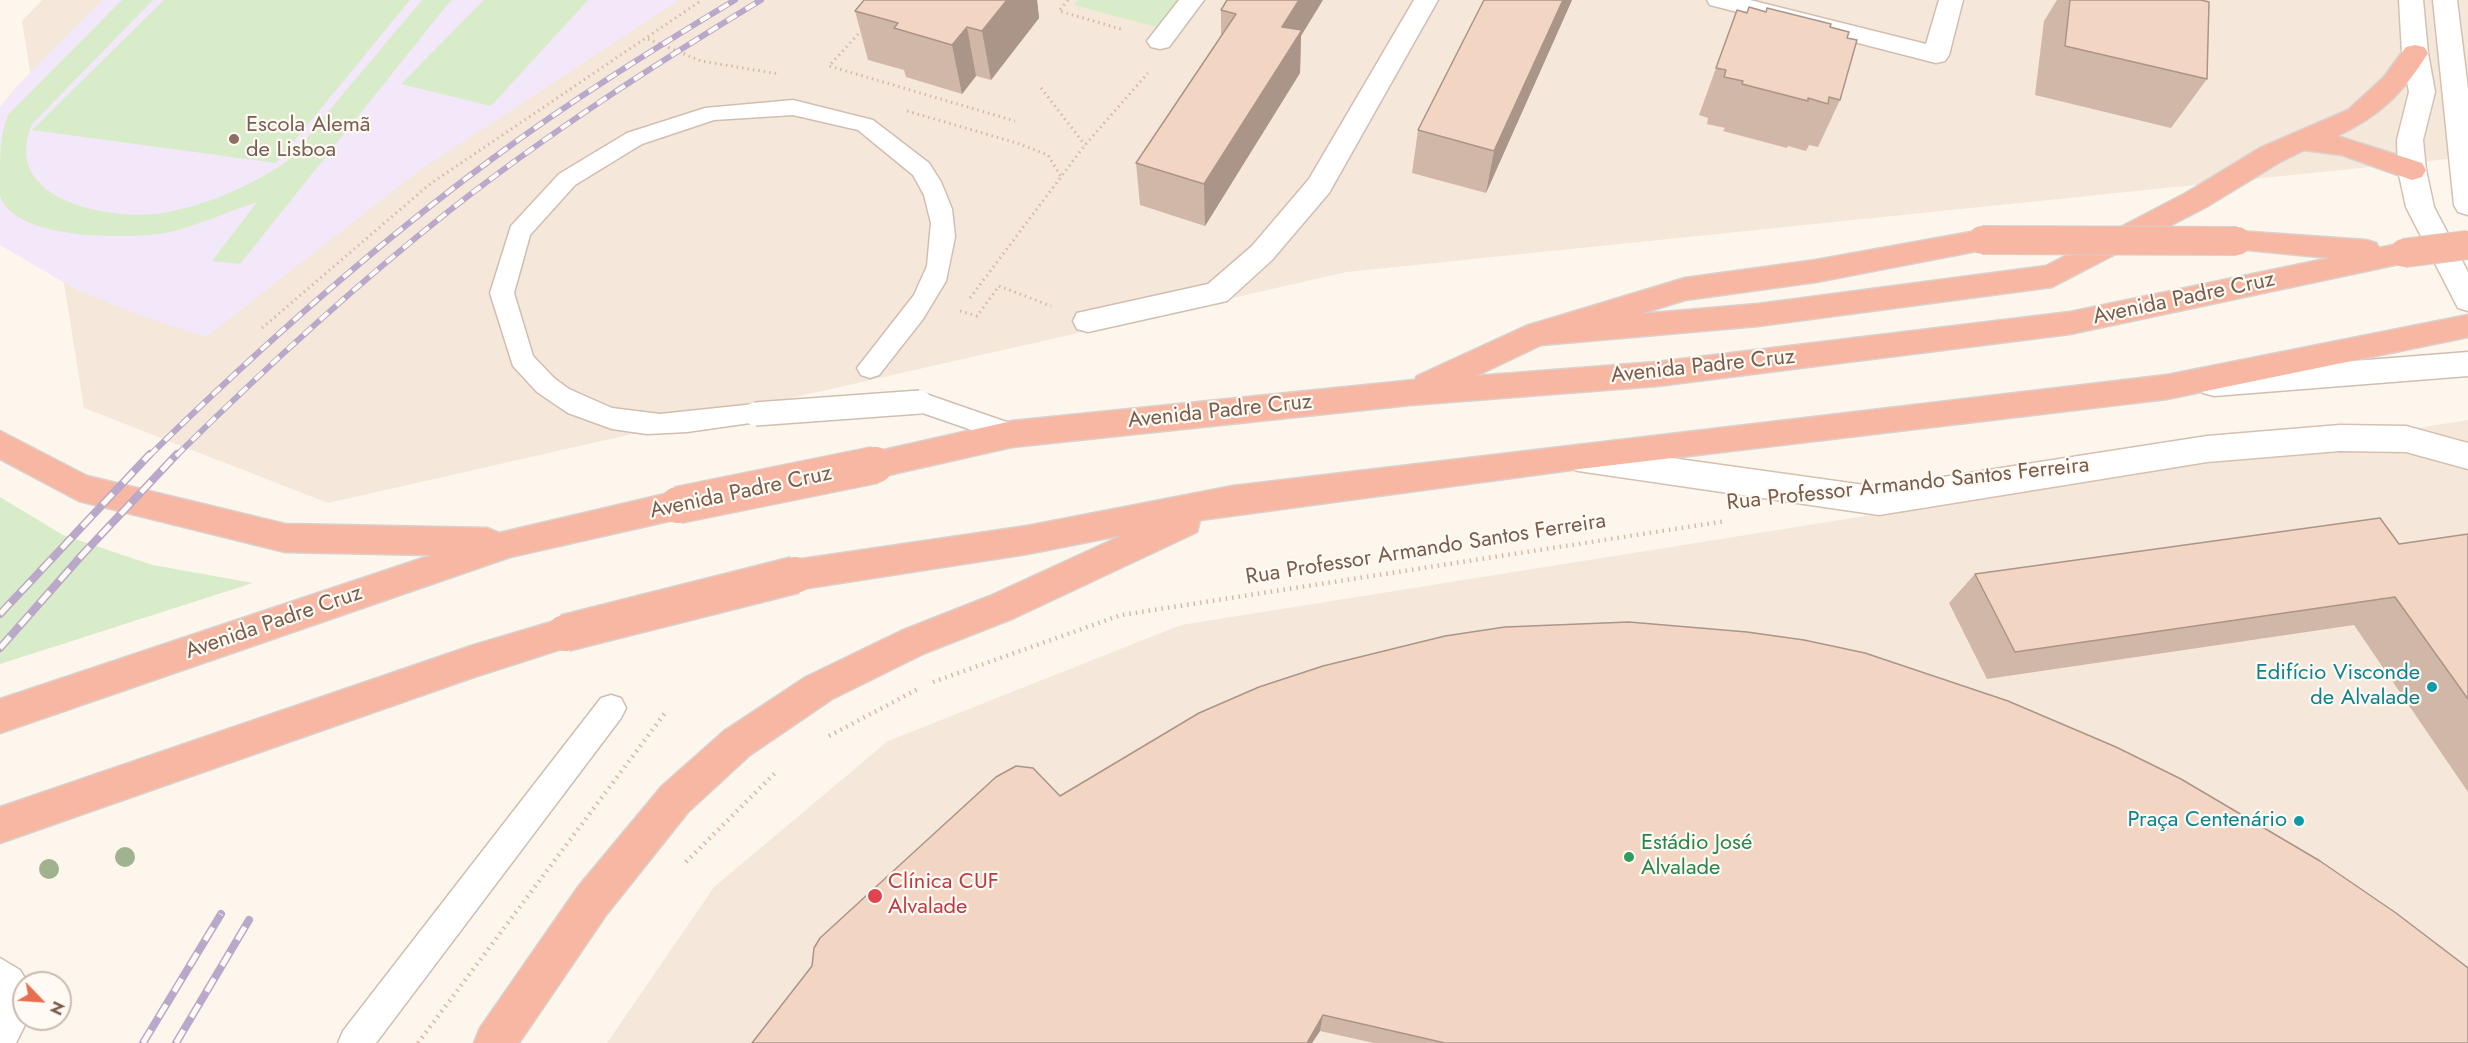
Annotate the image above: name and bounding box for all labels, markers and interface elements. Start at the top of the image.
place label: Escola Alemã de Lisboa [246,113,370,164]
marker: Escola Alemã de Lisboa [227,132,241,146]
street label: Avenida Padre Cruz [2091,267,2277,331]
street label: Avenida Padre Cruz [1610,344,1796,390]
street label: Avenida Padre Cruz [1127,389,1313,435]
street label: Rua Professor Armando Santos Ferreira [1725,453,2091,517]
street label: Avenida Padre Cruz [648,461,834,525]
street label: Rua Professor Armando Santos Ferreira [1244,508,1608,592]
street label: Avenida Padre Cruz [182,580,366,666]
place label: Edifício Visconde de Alvalade [2256,661,2420,712]
marker: Edifício Visconde de Alvalade [2425,680,2439,694]
place label: Praça Centenário [2128,808,2287,834]
marker: Praça Centenário [2292,814,2306,828]
place label: Estádio José Alvalade [1641,831,1752,882]
marker: Estádio José Alvalade [1622,850,1636,864]
place label: Clínica CUF Alvalade [888,870,999,921]
marker: Clínica CUF Alvalade [866,887,884,905]
north arrow [12,971,72,1031]
text: N [44,997,70,1019]

